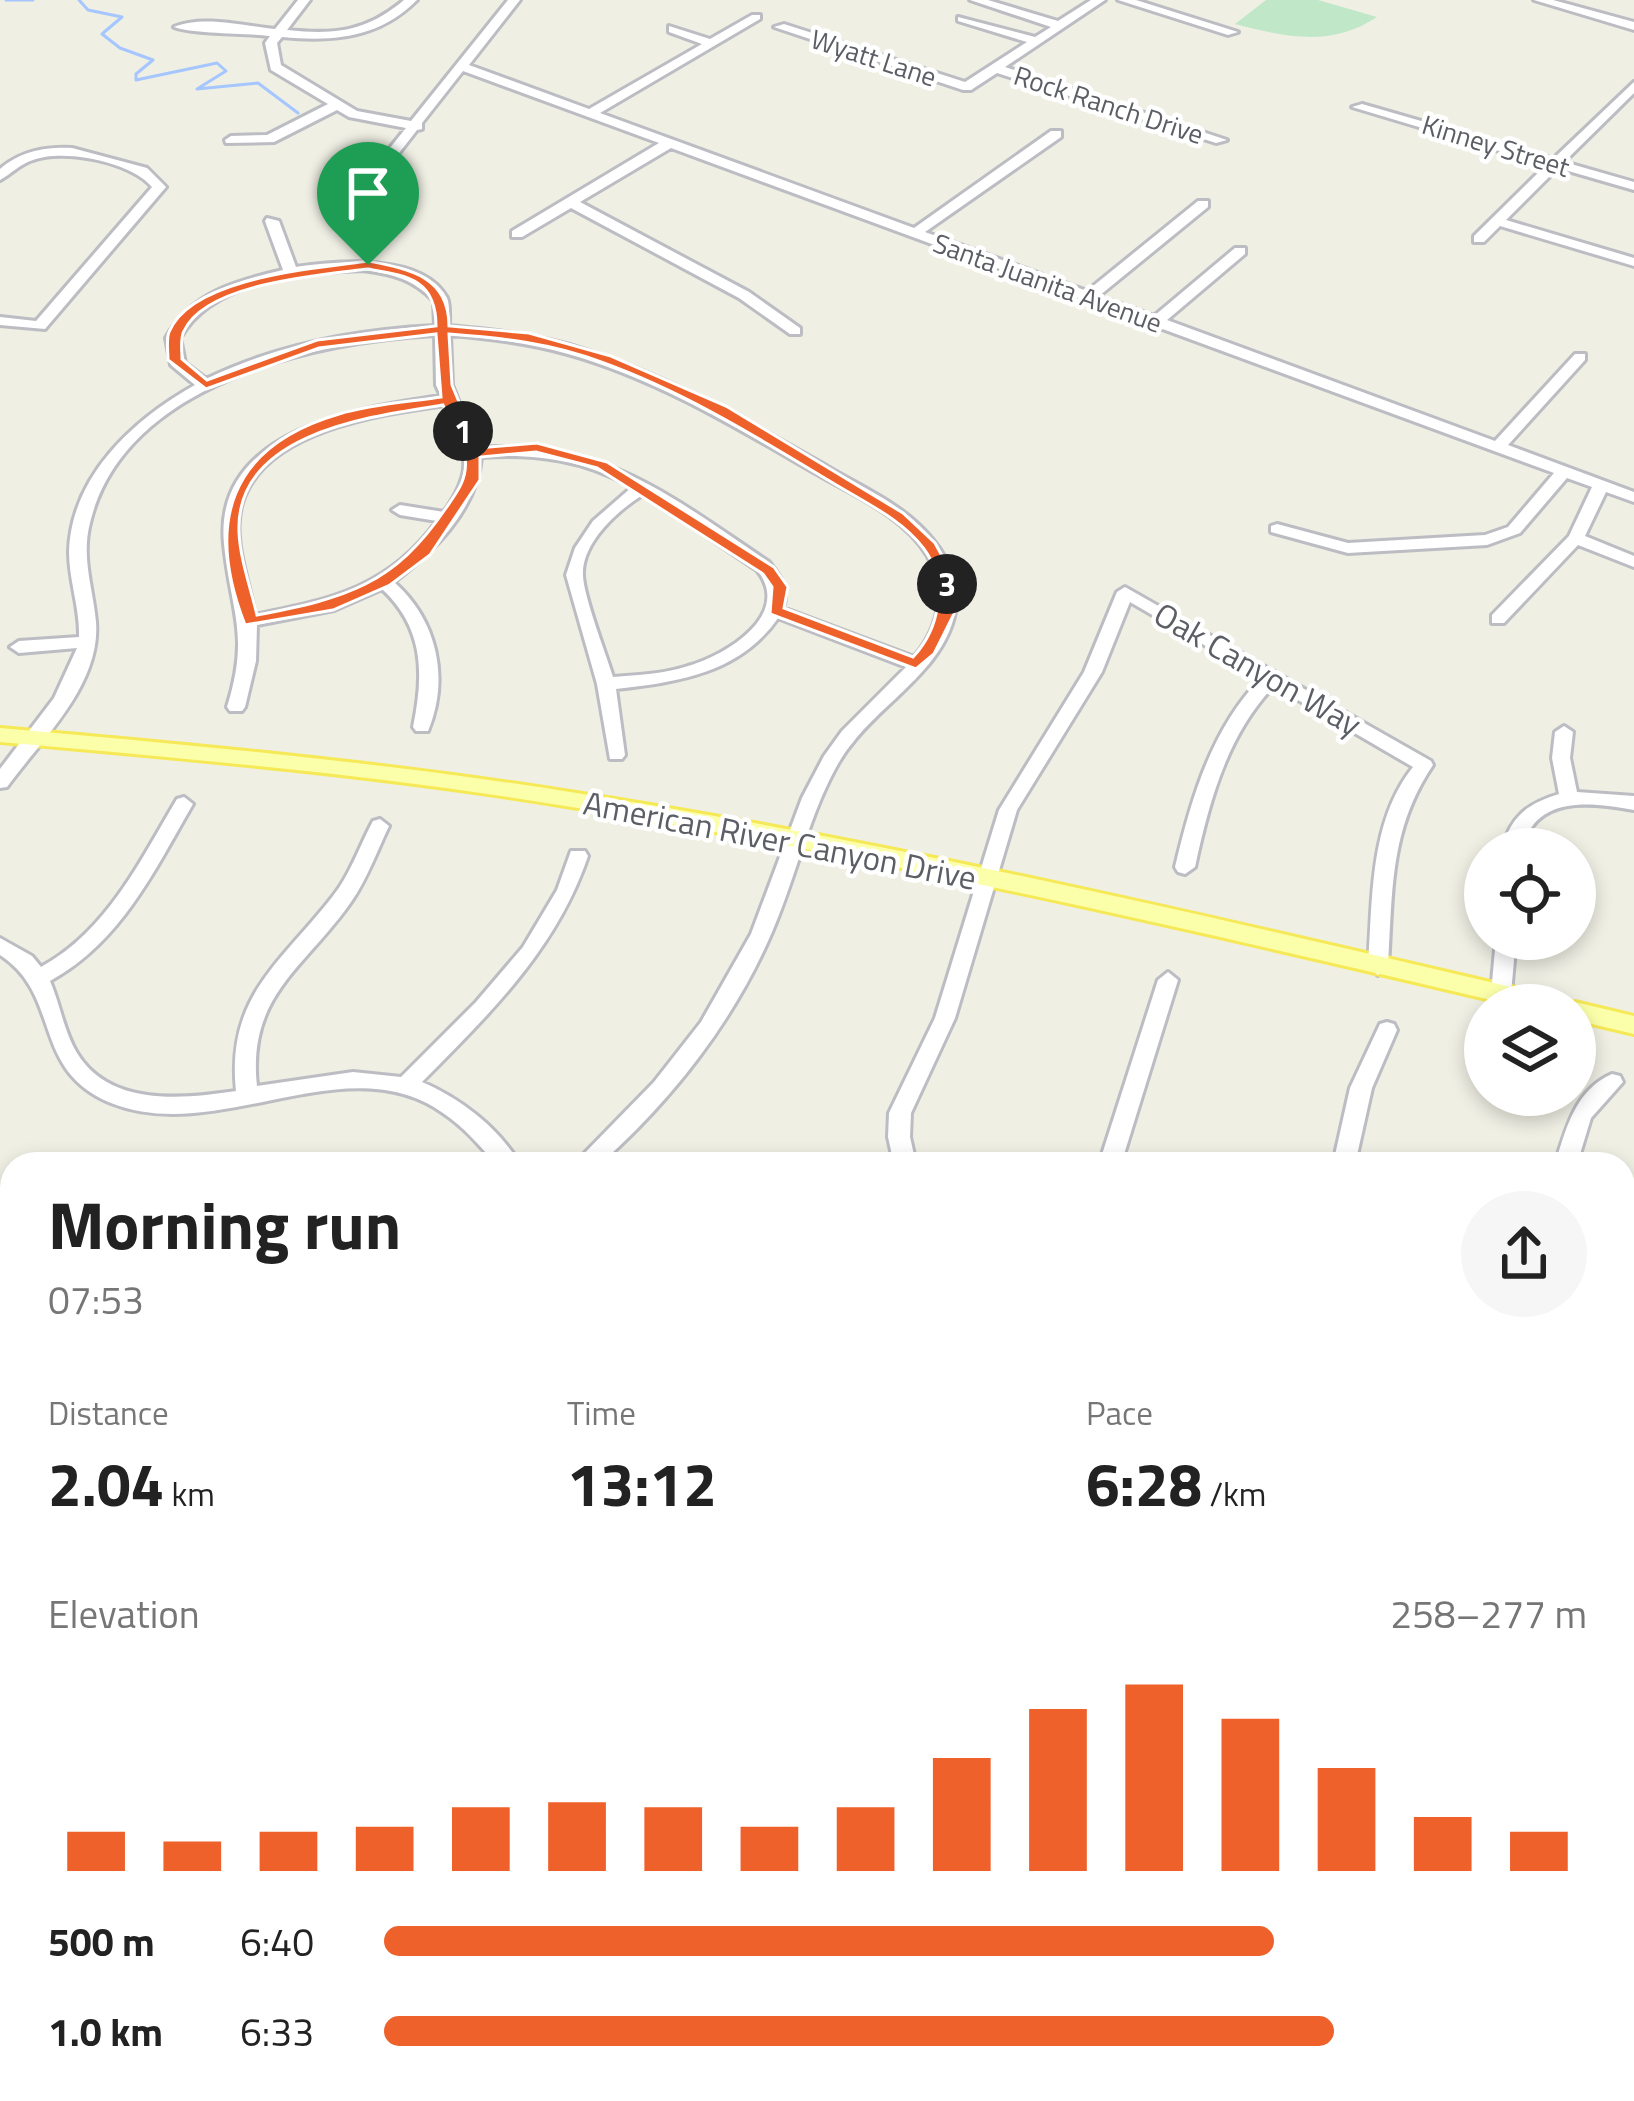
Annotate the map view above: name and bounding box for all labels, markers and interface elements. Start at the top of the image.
street label: Wyatt Lane [806,17,942,97]
street label: Rock Ranch Drive [1009,54,1209,154]
street label: Kinney Street [1417,103,1575,187]
pin [317,142,419,265]
icon: arrive [335,160,401,226]
street label: Santa Juanita Avenue [928,222,1168,342]
pin: 1 [433,401,493,461]
text: 1 [454,406,472,456]
pin: 3 [917,554,977,614]
text: 3 [938,559,956,609]
street label: Oak Canyon Way [1145,589,1371,749]
street label: American River Canyon Drive [579,777,981,903]
map controls [1464,828,1596,1116]
button: locate [1464,828,1596,960]
button: layers [1464,984,1596,1116]
text: Morning run [48,1174,401,1275]
button: share [1461,1191,1587,1317]
text: 07:53 [48,1270,144,1329]
text: Distance [48,1388,169,1438]
text: Time [567,1388,636,1438]
text: Pace [1086,1388,1153,1438]
text: 2.04 [48,1438,164,1529]
text: 13:12 [567,1438,717,1529]
text: 6:28 [1086,1438,1202,1529]
text: km [164,1469,215,1519]
text: /km [1202,1469,1266,1519]
text: Elevation [48,1584,200,1643]
text: 258–277 m [1390,1584,1587,1643]
text: 500 m [48,1912,155,1971]
text: 6:40 [240,1912,314,1971]
text: 1.0 km [48,2002,163,2061]
text: 6:33 [240,2002,314,2061]

